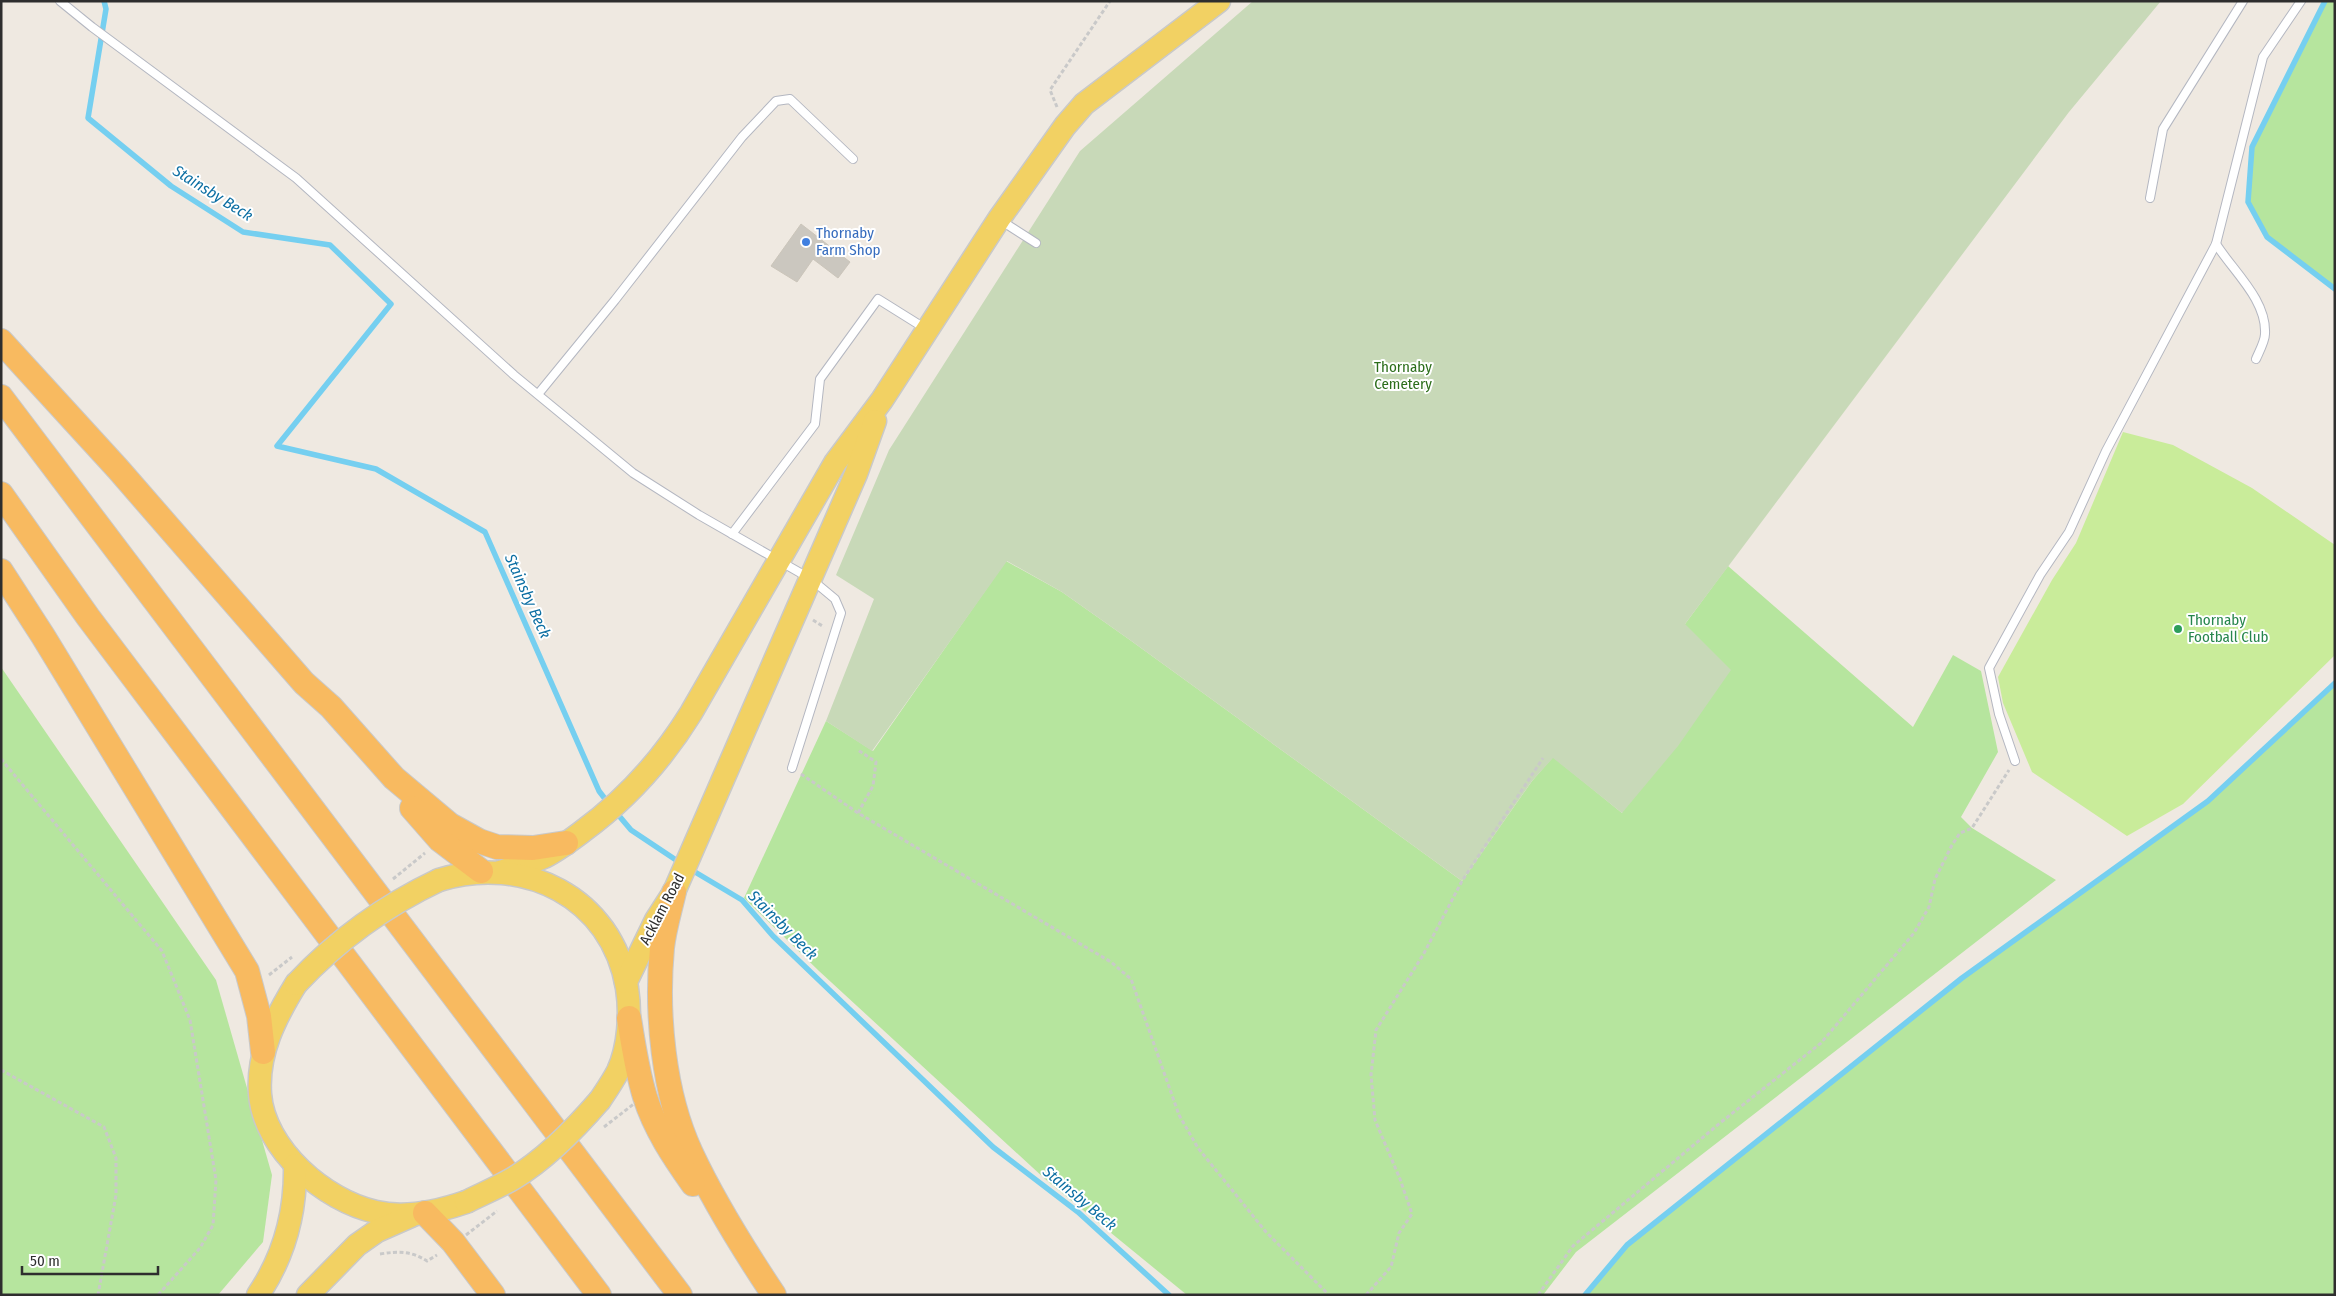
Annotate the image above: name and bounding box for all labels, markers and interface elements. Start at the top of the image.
water label: Stainsby Beck [169,160,256,225]
place label: Thornaby Farm Shop [816,224,881,259]
marker: Thornaby Farm Shop [800,236,812,248]
park label: Thornaby Cemetery [1374,358,1432,393]
water label: Stainsby Beck [501,550,555,641]
place label: Thornaby Football Club [2188,611,2268,646]
marker: Thornaby Football Club [2172,623,2184,635]
street label: Acklam Road [636,870,688,948]
water label: Stainsby Beck [744,886,822,964]
water label: Stainsby Beck [1039,1161,1121,1234]
scale bar [22,1244,159,1276]
text: 50 m [30,1252,60,1270]

